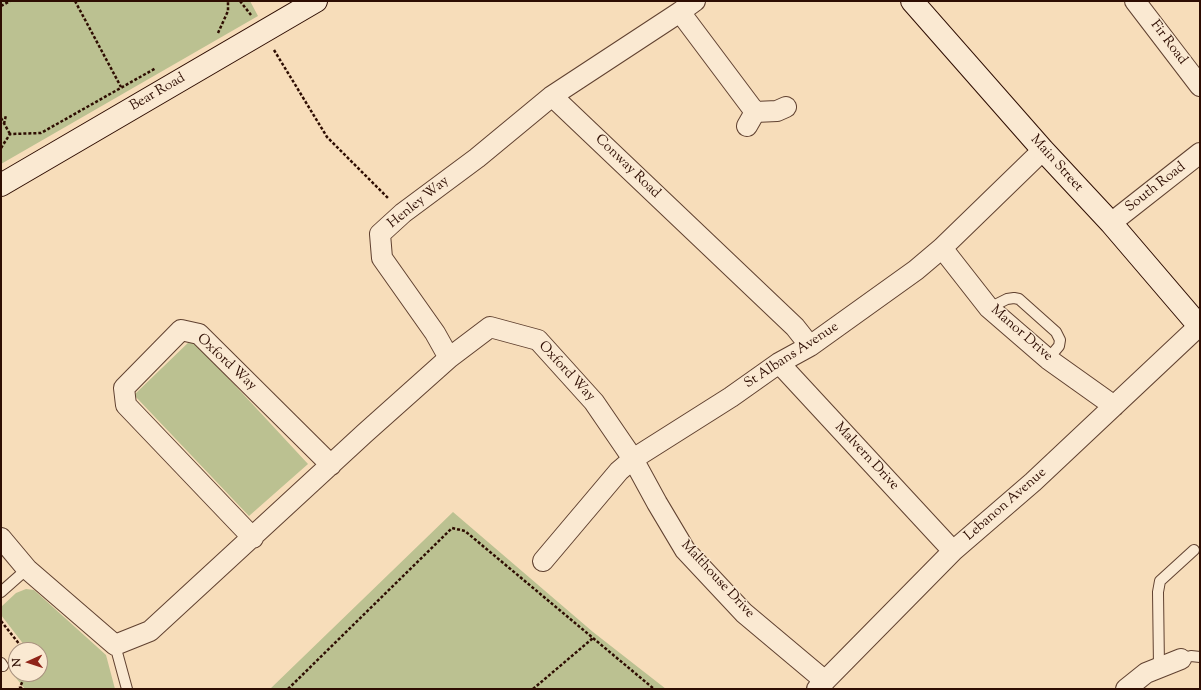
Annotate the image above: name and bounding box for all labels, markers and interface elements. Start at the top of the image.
street label: Fir Road [1146,18,1190,68]
street label: Bear Road [127,70,189,116]
street label: Conway Road [591,132,663,202]
street label: Main Street [1026,132,1086,196]
street label: South Road [1123,159,1189,217]
street label: Henley Way [385,173,453,233]
street label: Manor Drive [986,302,1056,366]
street label: St Albans Avenue [742,319,842,393]
street label: Oxford Way [193,331,259,395]
street label: Oxford Way [534,339,598,405]
street label: Malvern Drive [830,420,902,494]
street label: Lebanon Avenue [962,465,1050,545]
street label: Malthouse Drive [677,538,757,622]
north arrow [8,642,48,682]
text: N [9,658,25,667]

